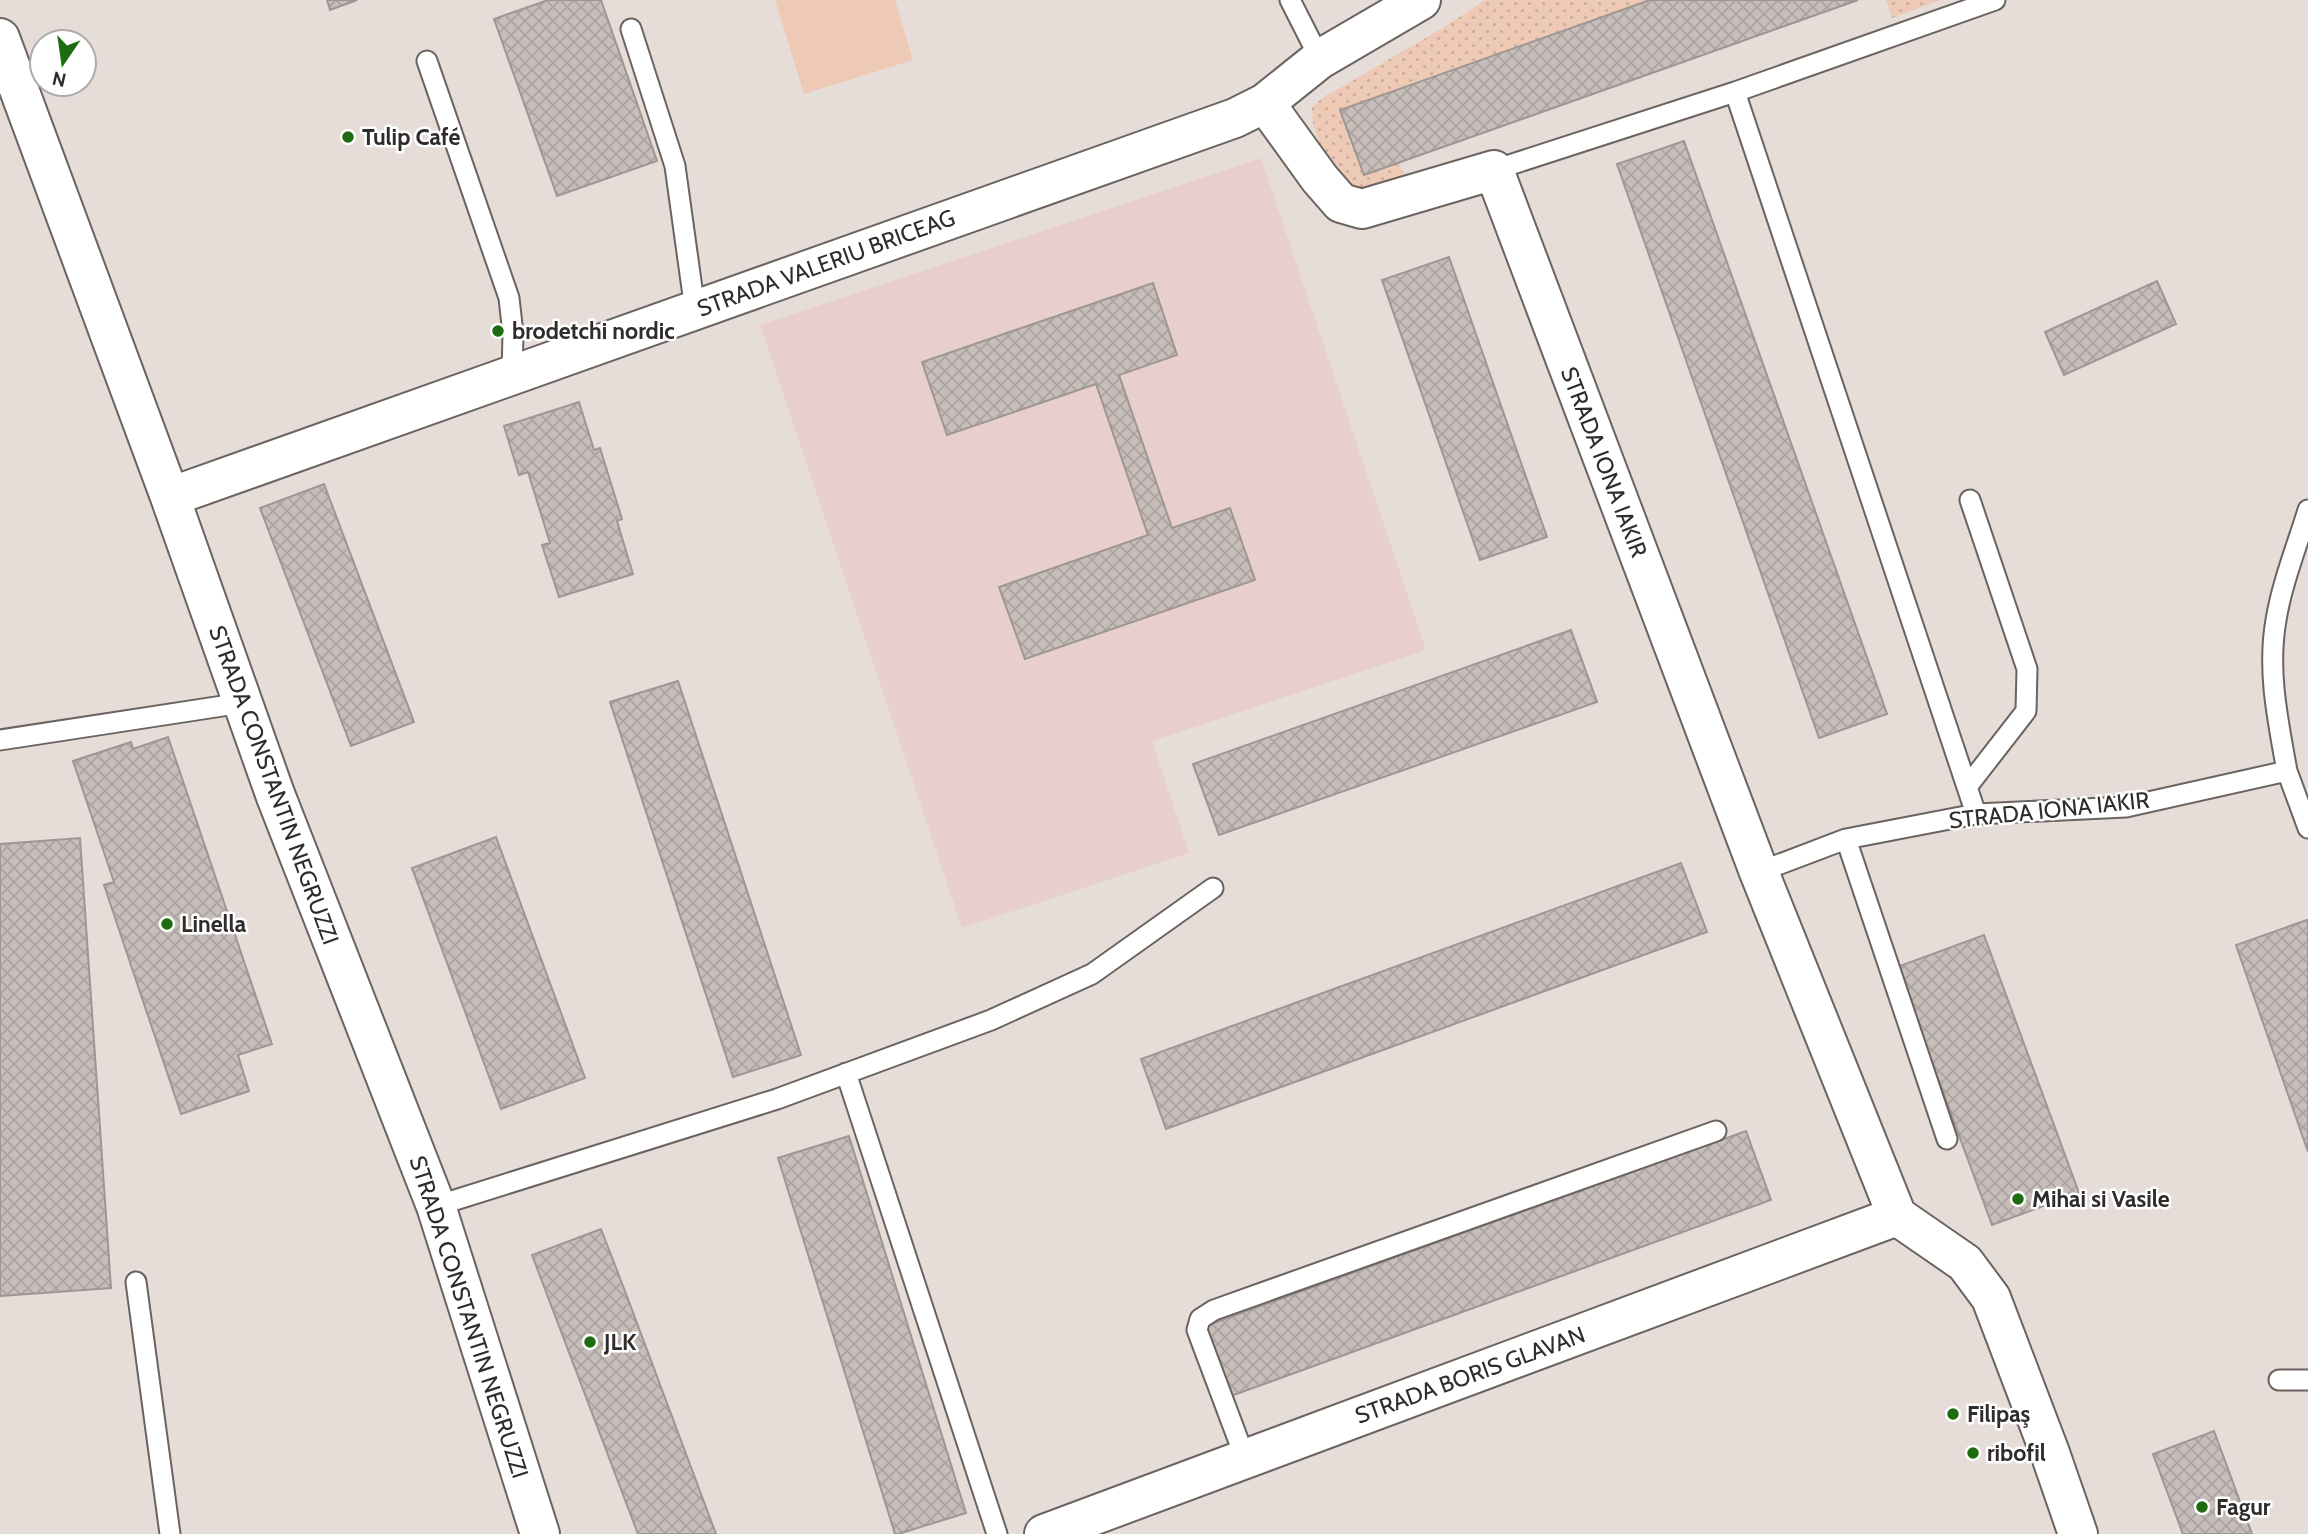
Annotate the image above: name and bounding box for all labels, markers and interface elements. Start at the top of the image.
north arrow [28,28,98,98]
text: N [50,66,68,92]
place label: Tulip Café [362,123,461,151]
marker: Tulip Café [340,129,356,145]
street label: STRADA VALERIU BRICEAG [693,203,959,323]
place label: brodetchi nordic [512,317,675,345]
marker: brodetchi nordic [490,323,506,339]
street label: STRADA IONA IAKIR [1555,363,1653,561]
street label: STRADA CONSTANTIN NEGRUZZI [203,622,345,948]
street label: STRADA IONA IAKIR [1947,786,2151,834]
place label: Linella [181,910,247,938]
marker: Linella [159,916,175,932]
street label: STRADA CONSTANTIN NEGRUZZI [404,1152,534,1482]
place label: Mihai si Vasile [2032,1185,2170,1213]
marker: Mihai si Vasile [2010,1191,2026,1207]
street label: STRADA BORIS GLAVAN [1351,1320,1589,1430]
place label: JLK [603,1328,637,1356]
marker: JLK [582,1334,598,1350]
place label: Filipaş [1967,1400,2031,1428]
marker: Filipaş [1945,1406,1961,1422]
place label: ribofil [1987,1439,2046,1467]
marker: ribofil [1965,1445,1981,1461]
place label: Fagur [2216,1493,2271,1521]
marker: Fagur [2194,1499,2210,1515]

